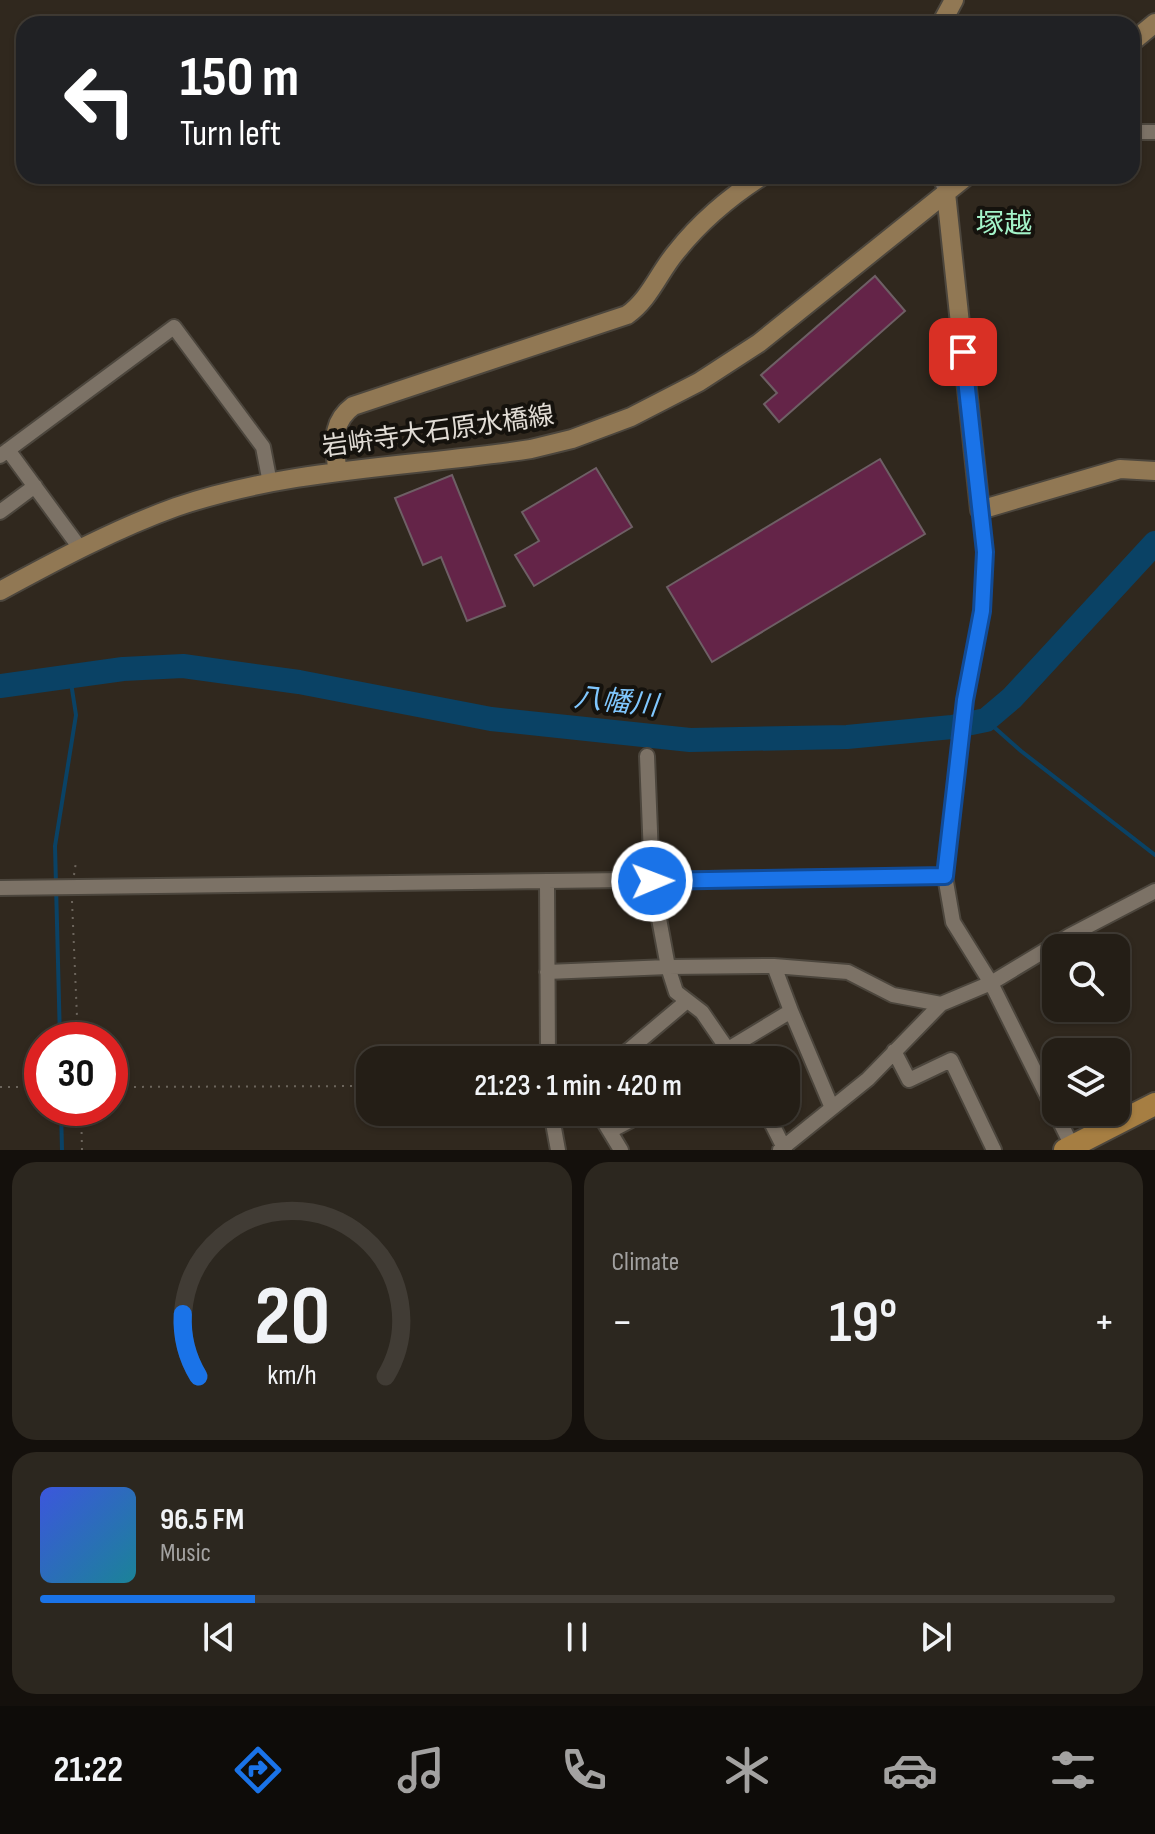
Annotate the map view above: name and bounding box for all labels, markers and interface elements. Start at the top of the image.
text: 150 m [180,45,299,112]
icon: left [48,48,152,152]
text: Turn left [180,113,281,156]
district label: 塚越 [976,208,1032,241]
pin [929,318,997,386]
icon: arrive [941,330,985,374]
street label: 岩峅寺大石原水橋線 [320,400,556,464]
water label: 八幡川 [572,681,662,723]
position arrow [610,839,694,923]
map controls [1042,934,1130,1126]
button: search [1042,934,1130,1022]
speed limit sign: 30 [24,1022,128,1126]
button: layers [1042,1038,1130,1126]
text: 21:23 · 1 min · 420 m [474,1068,682,1104]
text: Climate [612,1247,679,1278]
text: 20 [254,1268,330,1368]
text: 19° [829,1287,898,1359]
text: − [612,1296,633,1349]
text: + [1093,1296,1115,1349]
text: km/h [267,1358,316,1393]
text: 96.5 FM [160,1502,244,1538]
text: Music [160,1538,211,1569]
icon: previous [197,1615,241,1659]
icon: pause [555,1615,599,1659]
icon: next [914,1615,958,1659]
icon: directions [230,1742,286,1798]
icon: music [393,1742,449,1798]
icon: phone [556,1742,612,1798]
icon: climate [719,1742,775,1798]
icon: car [882,1742,938,1798]
icon: filters [1045,1742,1101,1798]
text: 21:22 [54,1749,123,1792]

